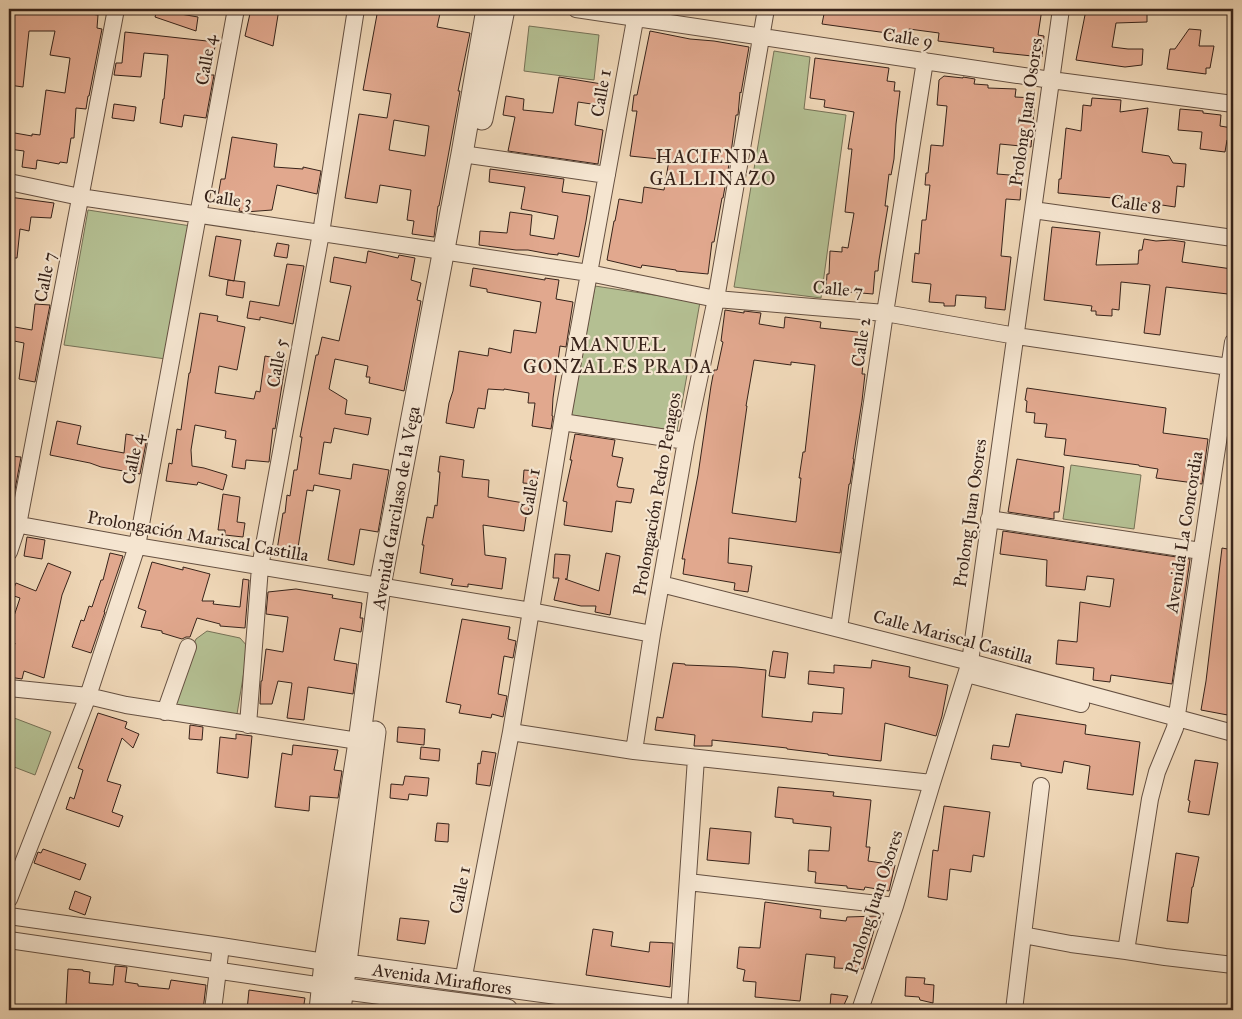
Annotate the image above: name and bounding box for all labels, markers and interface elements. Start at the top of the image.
street label: Calle 9 [881,23,935,53]
street label: Calle 4 [191,32,221,87]
street label: Prolong Juan Osores [1005,36,1048,188]
street label: Calle 1 [586,67,616,119]
district label: HACIENDA GALLINAZO [649,145,777,190]
street label: Calle 3 [203,185,253,213]
street label: Calle 8 [1109,190,1163,218]
street label: Calle 7 [29,250,61,304]
street label: Calle 7 [812,276,864,302]
street label: Calle 2 [847,316,875,368]
district label: MANUEL GONZALES PRADA [523,333,713,378]
street label: Calle 5 [262,336,292,389]
street label: Prolongación Pedro Penagos [628,391,687,598]
street label: Avenida Garcilaso de la Vega [367,404,426,613]
street label: Calle 4 [117,431,149,486]
street label: Prolong Juan Osores [949,437,992,589]
street label: Avenida La Concordia [1160,449,1208,615]
street label: Calle 1 [515,466,545,518]
street label: Prolongación Mariscal Castilla [85,506,311,567]
street label: Calle Mariscal Castilla [871,605,1036,669]
street label: Prolong Juan Osores [840,827,909,977]
street label: Calle 1 [445,864,475,916]
street label: Avenida Miraflores [370,958,513,1000]

